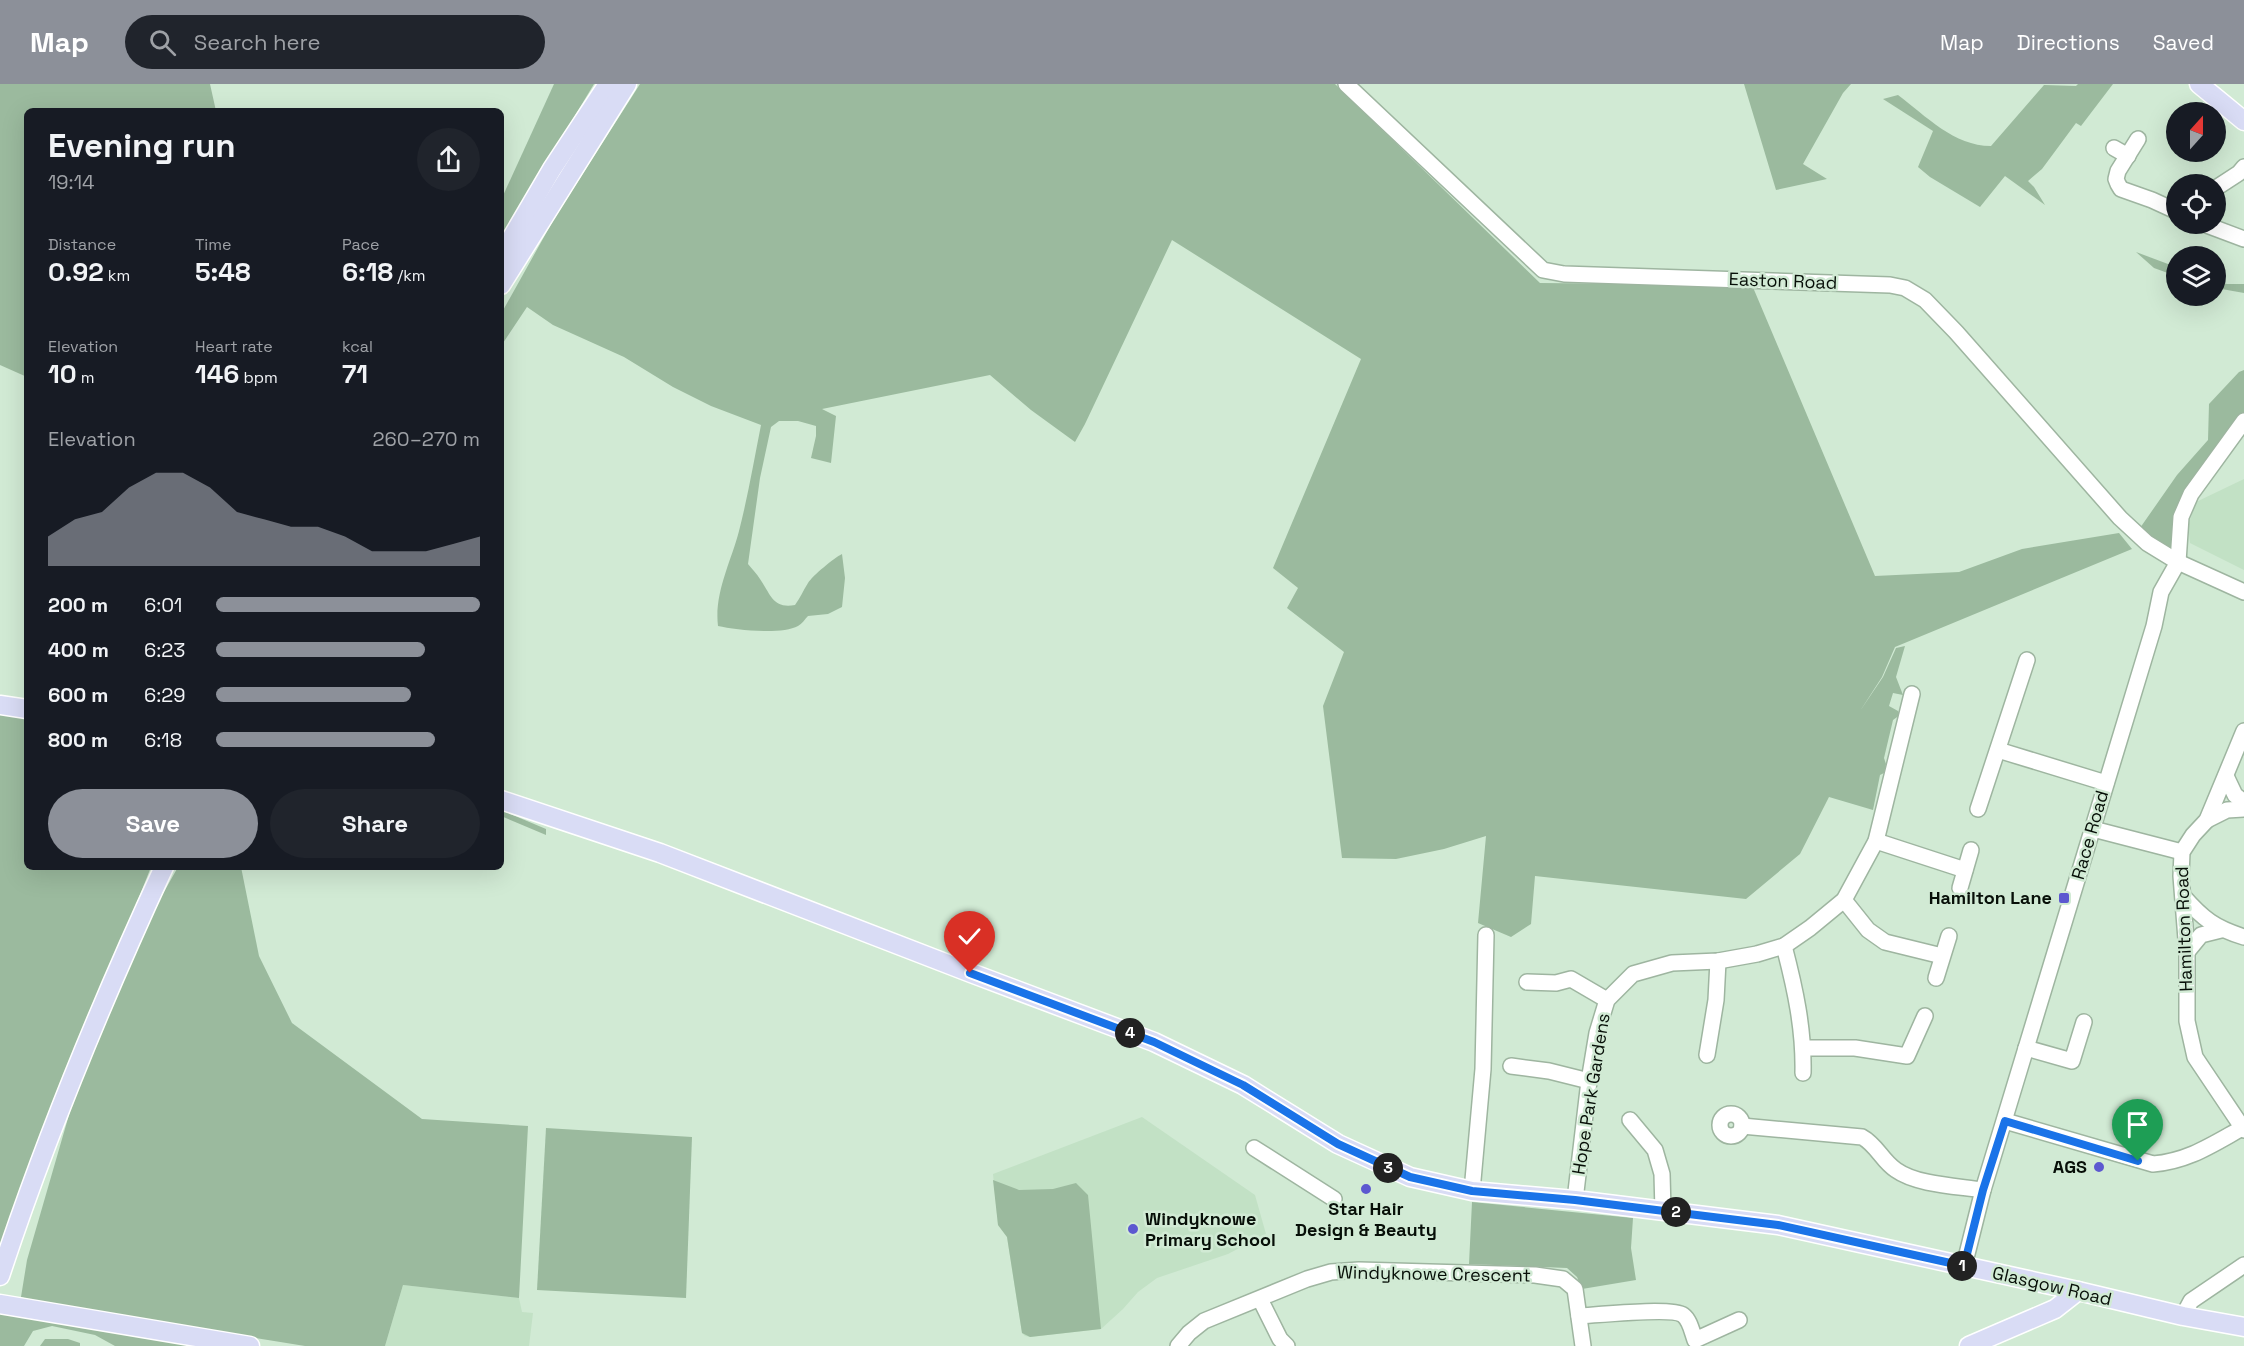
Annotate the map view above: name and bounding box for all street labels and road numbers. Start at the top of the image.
street label: Easton Road [1728,267,1838,294]
street label: Race Road [2066,788,2113,882]
street label: Hamilton Road [2170,866,2197,992]
street label: Hope Park Gardens [1566,1011,1615,1176]
street label: Windyknowe Crescent [1337,1260,1531,1287]
street label: Glasgow Road [1990,1261,2114,1310]

